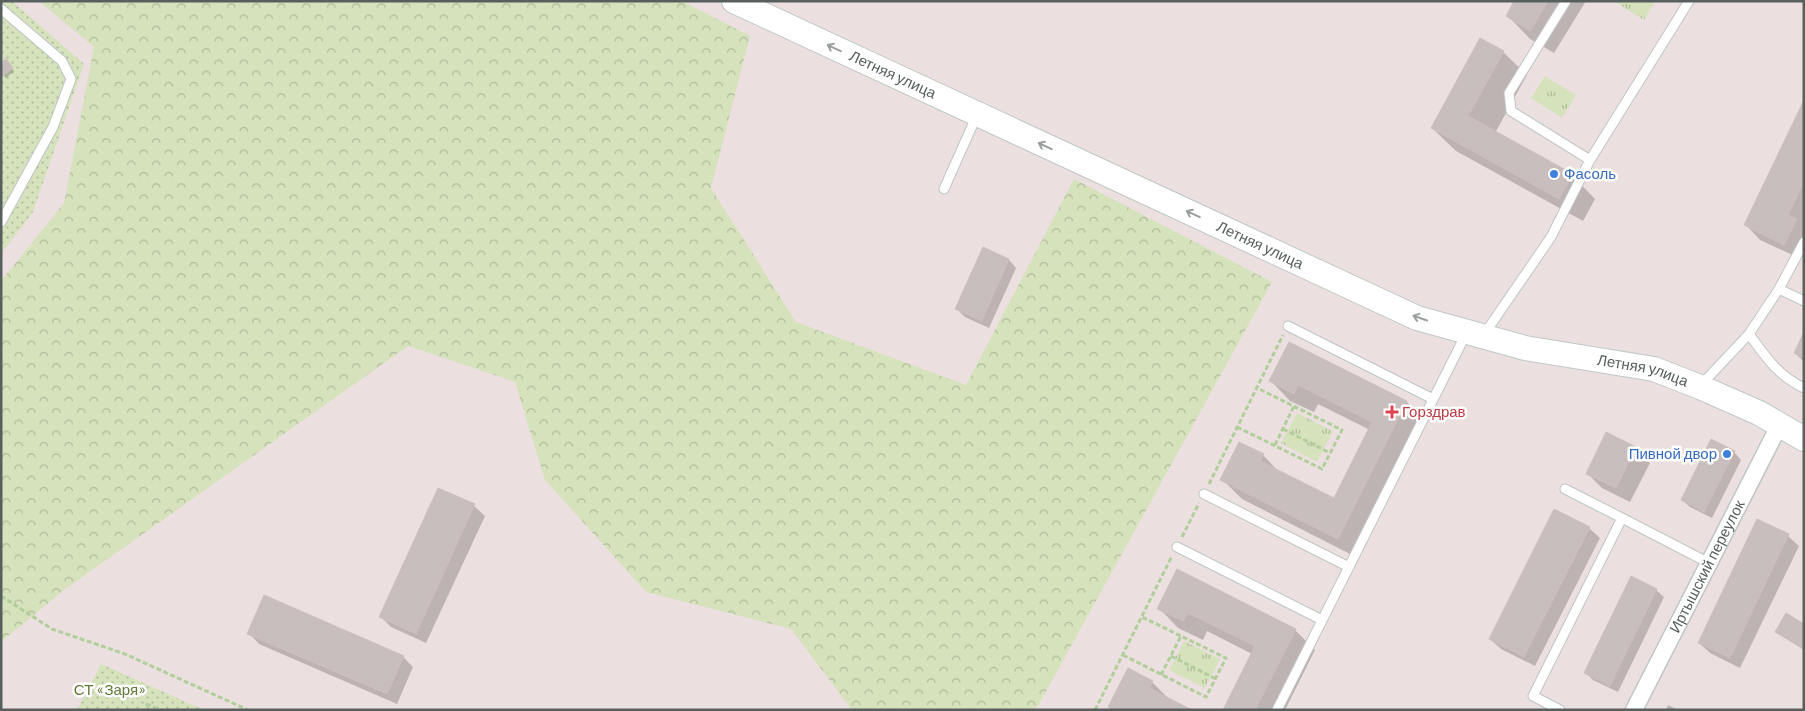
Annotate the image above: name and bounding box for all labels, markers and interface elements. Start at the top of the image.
one-way arrow [827,43,842,52]
street label: Летняя улица [847,46,940,102]
one-way arrow [1038,141,1053,150]
place label: Фасоль [1564,164,1616,182]
marker: Фасоль [1548,168,1560,180]
one-way arrow [1186,209,1201,219]
street label: Летняя улица [1214,216,1307,272]
one-way arrow [1412,313,1428,323]
street label: Летняя улица [1596,350,1692,390]
place label: Горздрав [1402,402,1466,420]
marker: Горздрав [1386,406,1398,418]
place label: Пивной двор [1629,444,1717,462]
marker: Пивной двор [1721,448,1733,460]
street label: Иртышский переулок [1665,496,1748,635]
park label: СТ «Заря» [74,680,146,698]

